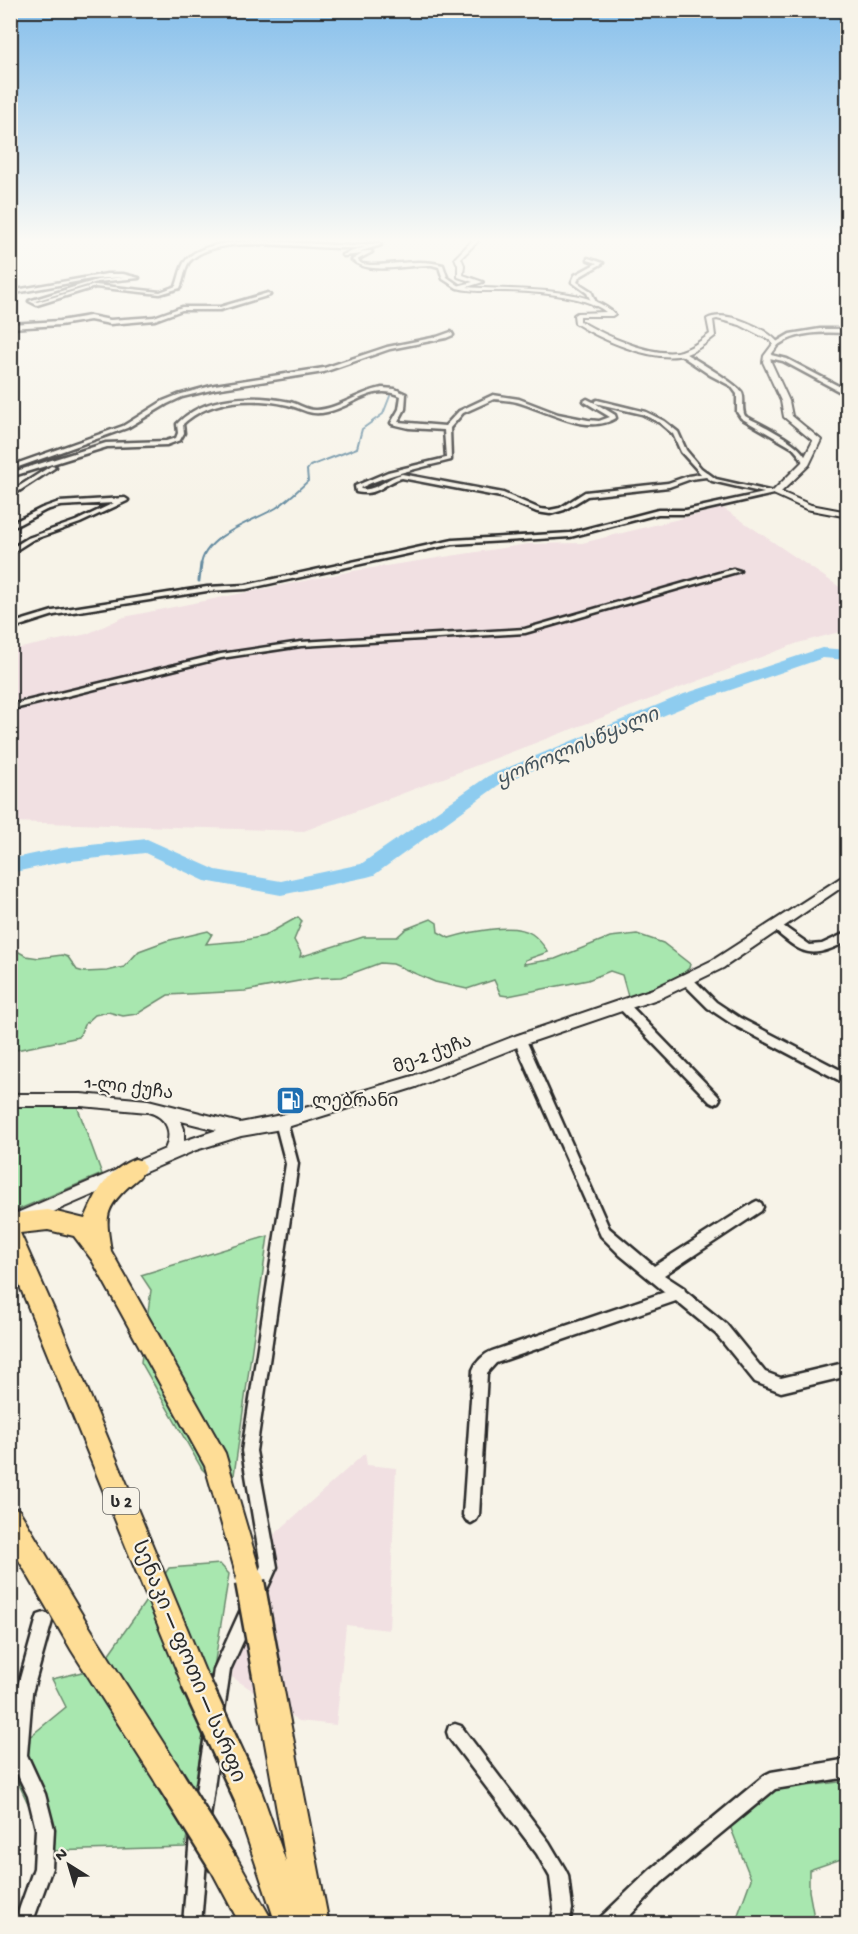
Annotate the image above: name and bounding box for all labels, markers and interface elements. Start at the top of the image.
water label: ყოროლისწყალი [494,703,664,794]
street label: მე-2 ქუჩა [391,1031,475,1079]
street label: 1-ლი ქუჩა [82,1074,174,1105]
fuel station icon: ლებრანი [275,1084,307,1116]
place label: ლებრანი [312,1091,398,1113]
road number: ს 2 [103,1488,139,1514]
street label: სენაკი — ფოთი — სარფი [124,1537,250,1787]
north arrow [39,1835,99,1895]
text: N [52,1845,72,1867]

